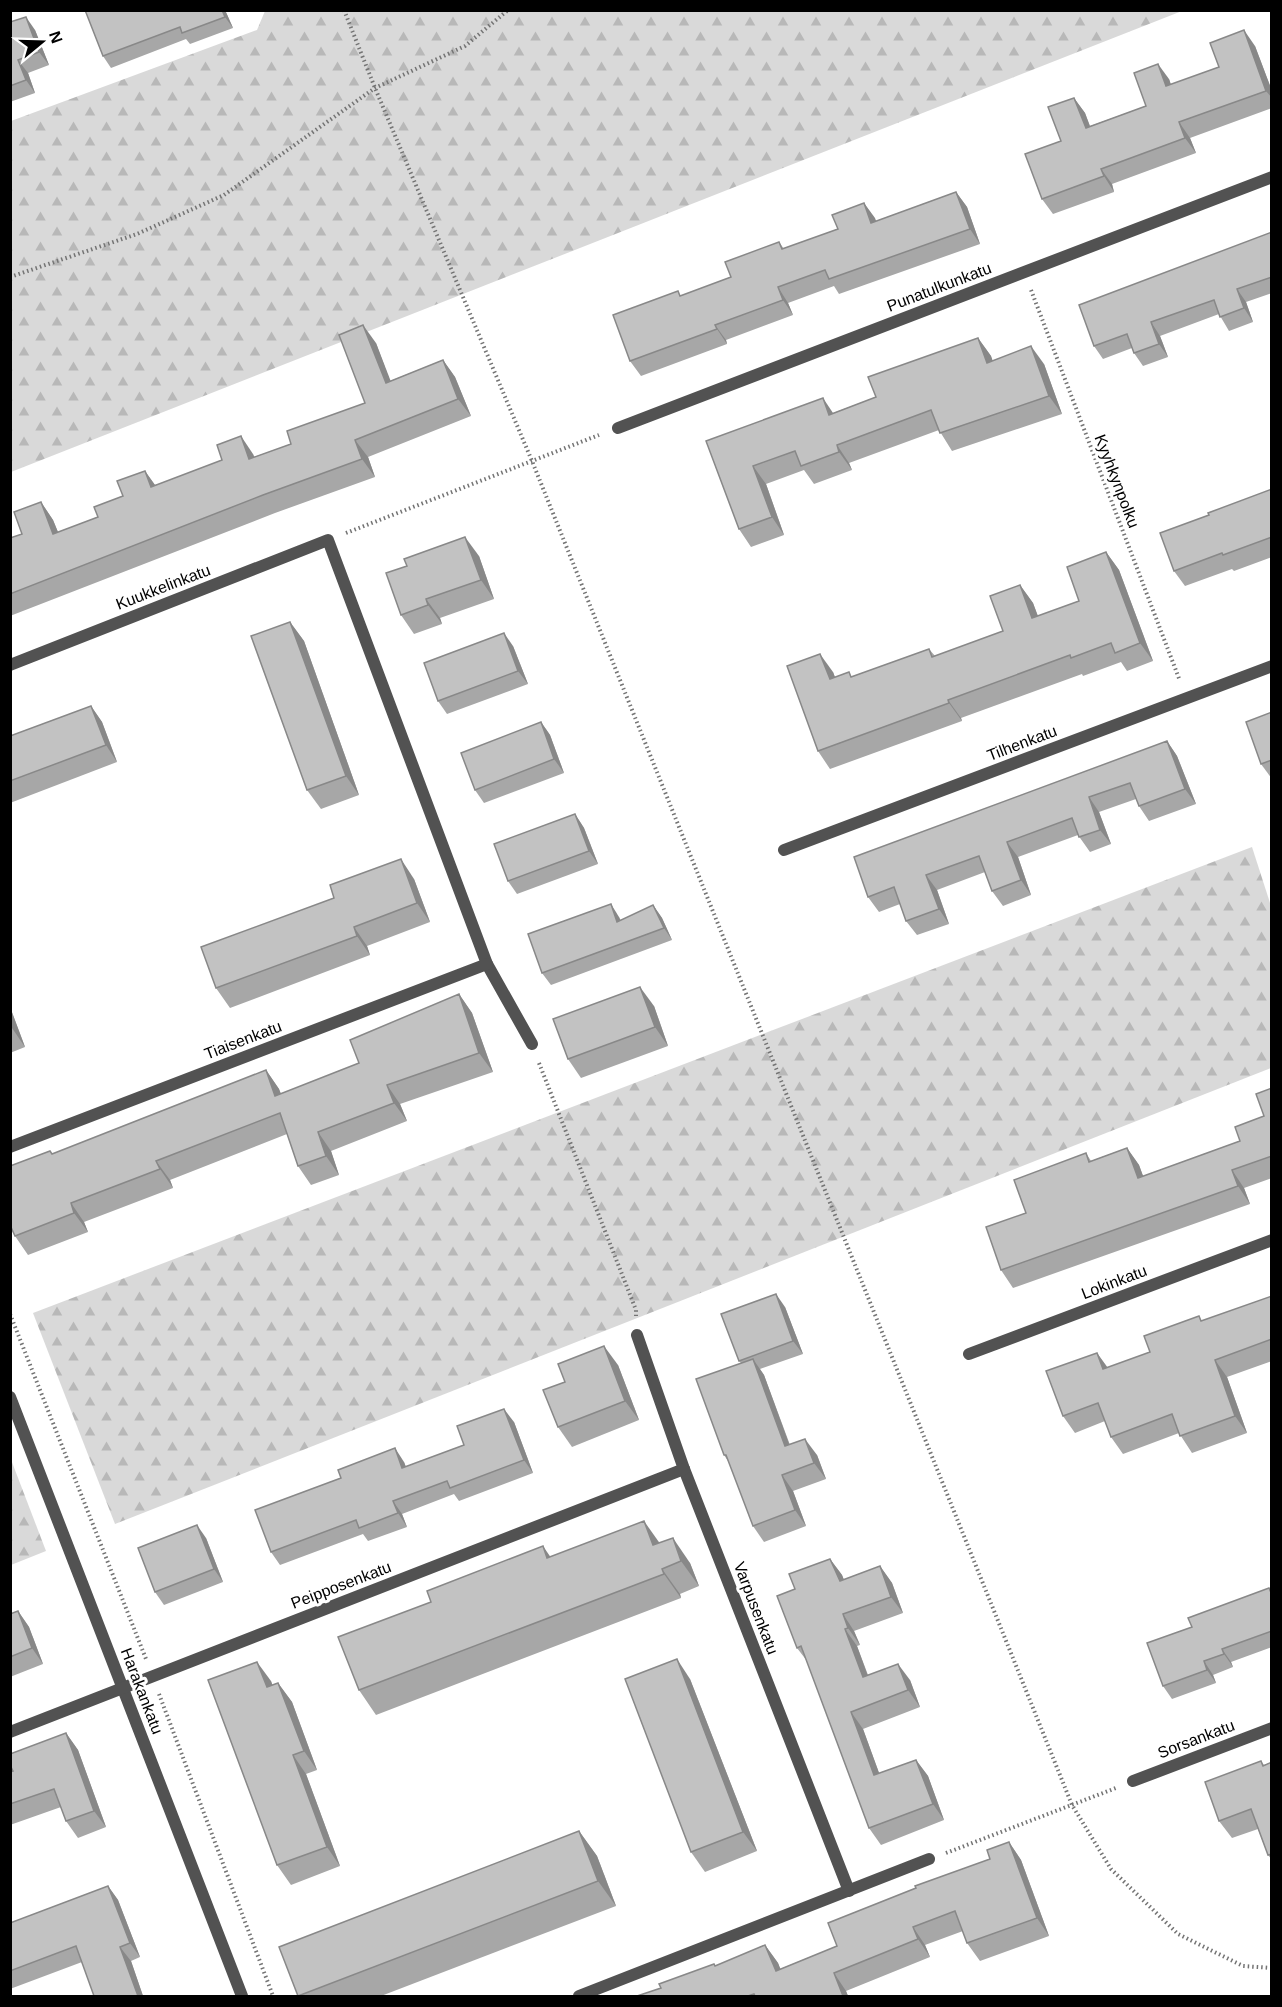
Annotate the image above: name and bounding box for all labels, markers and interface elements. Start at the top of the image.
north arrow [12,12,72,72]
text: N [46,29,66,46]
street label: Punatulkunkatu [884,259,994,315]
street label: Kyyhkynpolku [1091,432,1143,530]
street label: Kuukkelinkatu [113,561,213,613]
street label: Tilhenkatu [985,722,1059,764]
street label: Tiaisenkatu [202,1018,284,1062]
street label: Lokinkatu [1079,1262,1149,1302]
street label: Peipposenkatu [289,1558,393,1612]
street label: Varpusenkatu [731,1559,781,1657]
street label: Harakankatu [118,1646,166,1736]
street label: Sorsankatu [1155,1717,1237,1761]

